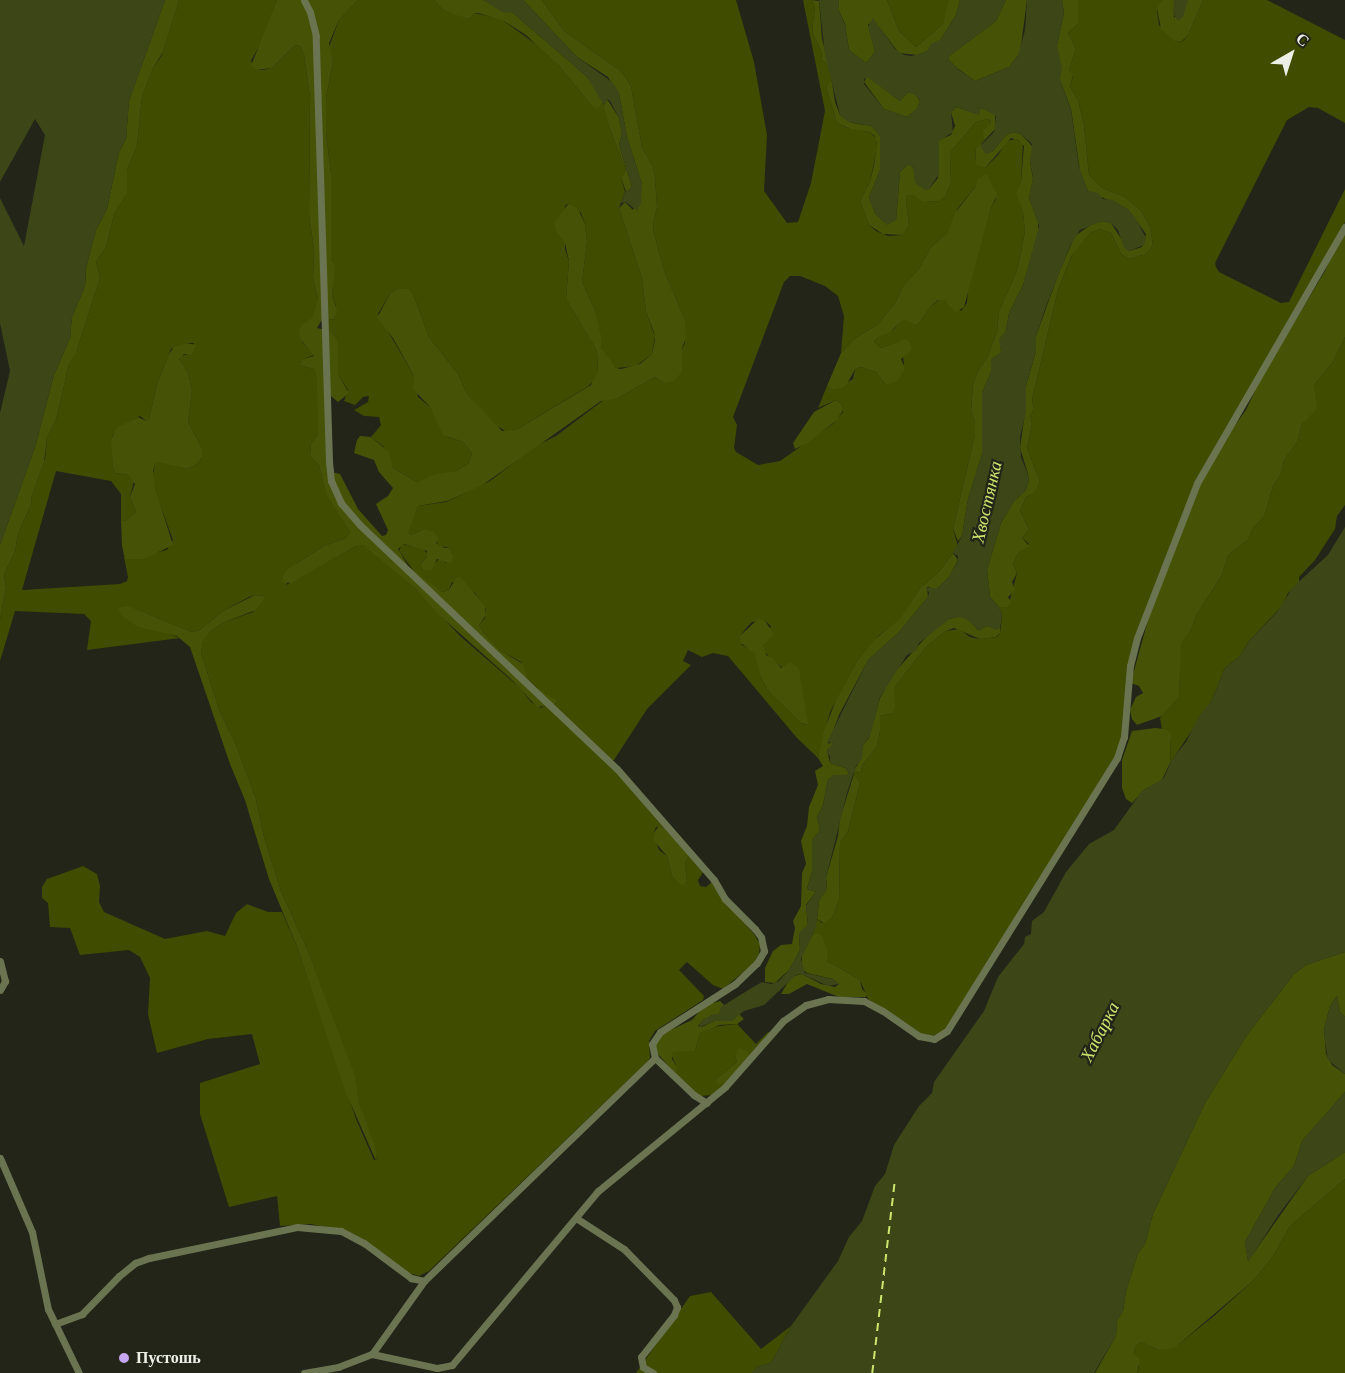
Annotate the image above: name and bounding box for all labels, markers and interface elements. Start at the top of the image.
north arrow [1261,24,1321,84]
text: С [1293,29,1312,50]
water label: Хвостянка [967,459,1007,545]
water label: Хабарка [1076,999,1124,1065]
place label: Пустошь [136,1348,201,1368]
marker: Пустошь [117,1351,131,1365]

